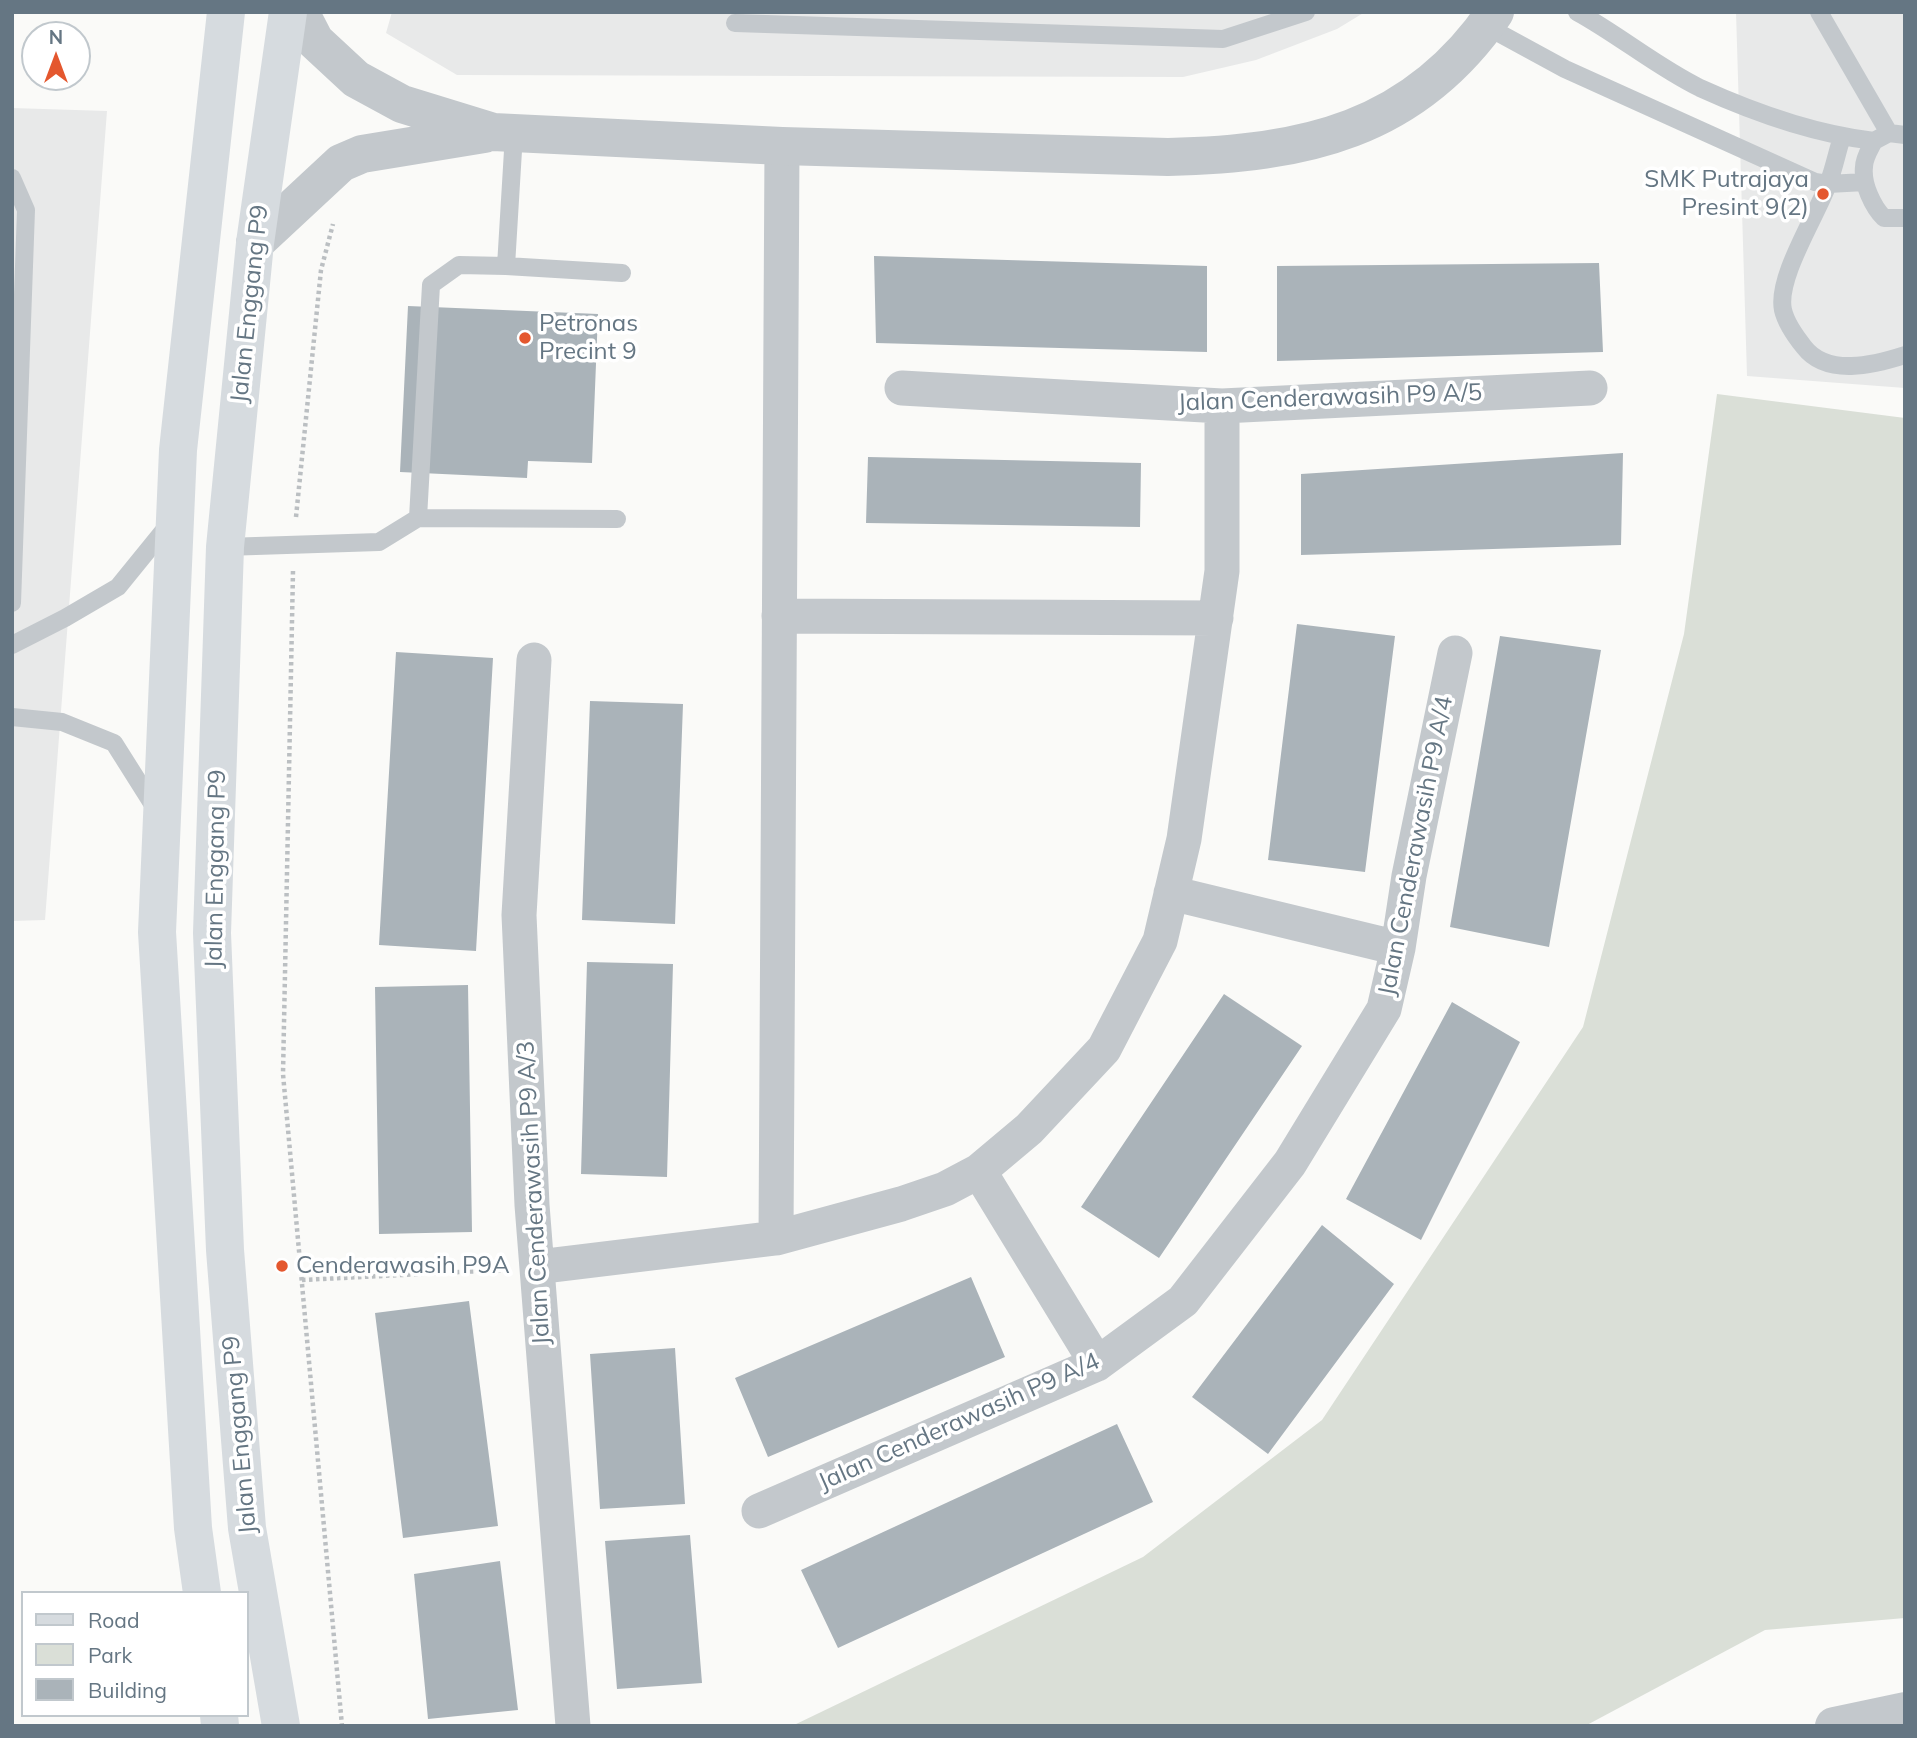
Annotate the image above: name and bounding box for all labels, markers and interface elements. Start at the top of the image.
north arrow [21,21,91,91]
text: N [49,25,63,49]
place label: SMK Putrajaya Presint 9(2) [1644,166,1809,222]
marker: SMK Putrajaya Presint 9(2) [1815,186,1831,202]
street label: Jalan Enggang P9 [225,204,275,404]
place label: Petronas Precint 9 [539,310,638,366]
marker: Petronas Precint 9 [517,330,533,346]
street label: Jalan Cenderawasih P9 A/5 [1177,378,1483,418]
street label: Jalan Cenderawasih P9 A/4 [1373,694,1459,998]
street label: Jalan Enggang P9 [200,769,232,969]
street label: Jalan Cenderawasih P9 A/3 [512,1040,556,1346]
place label: Cenderawasih P9A [296,1252,510,1280]
marker: Cenderawasih P9A [274,1258,290,1274]
street label: Jalan Enggang P9 [217,1335,263,1535]
street label: Jalan Cenderawasih P9 A/4 [814,1347,1104,1497]
legend [21,1591,248,1717]
text: Road [88,1607,139,1633]
text: Park [88,1642,132,1668]
text: Building [88,1677,167,1703]

